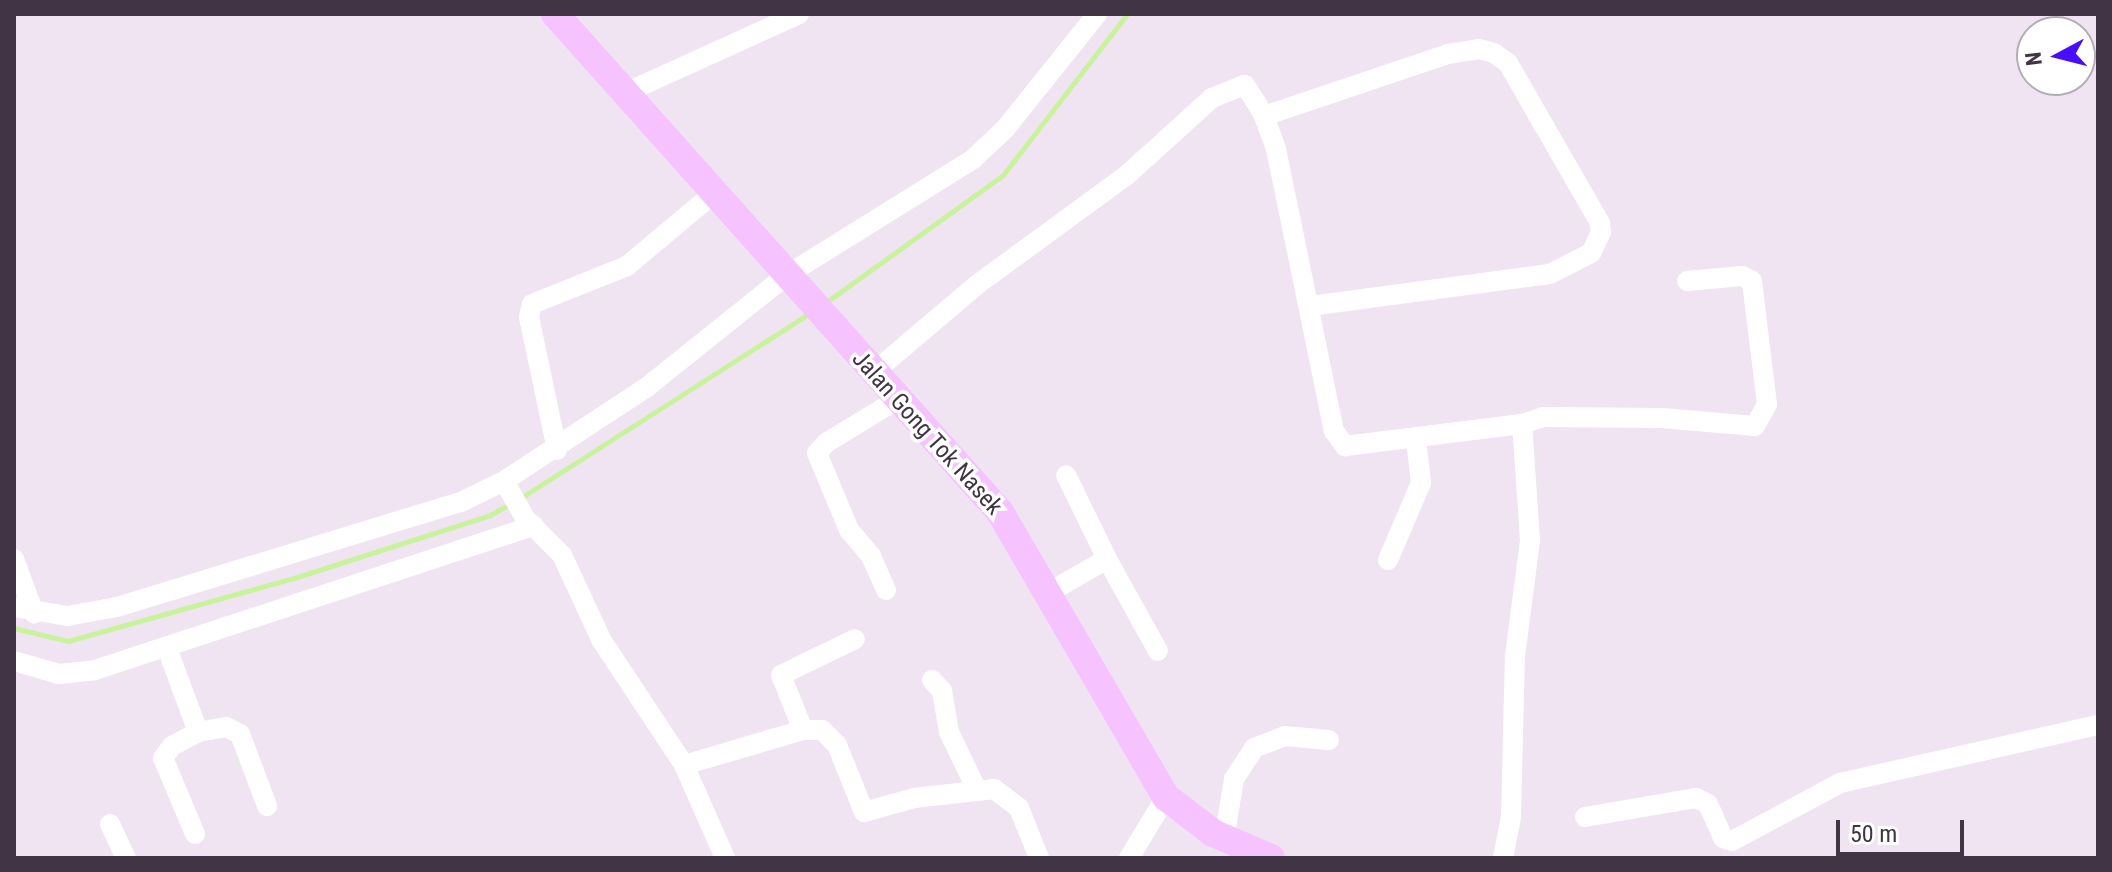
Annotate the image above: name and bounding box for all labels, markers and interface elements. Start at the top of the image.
north arrow [2016,16,2096,96]
text: N [2020,51,2047,67]
street label: Jalan Gong Tok Nasek [846,345,1008,521]
scale bar [1840,804,1968,854]
text: 50 m [1850,820,1897,848]

